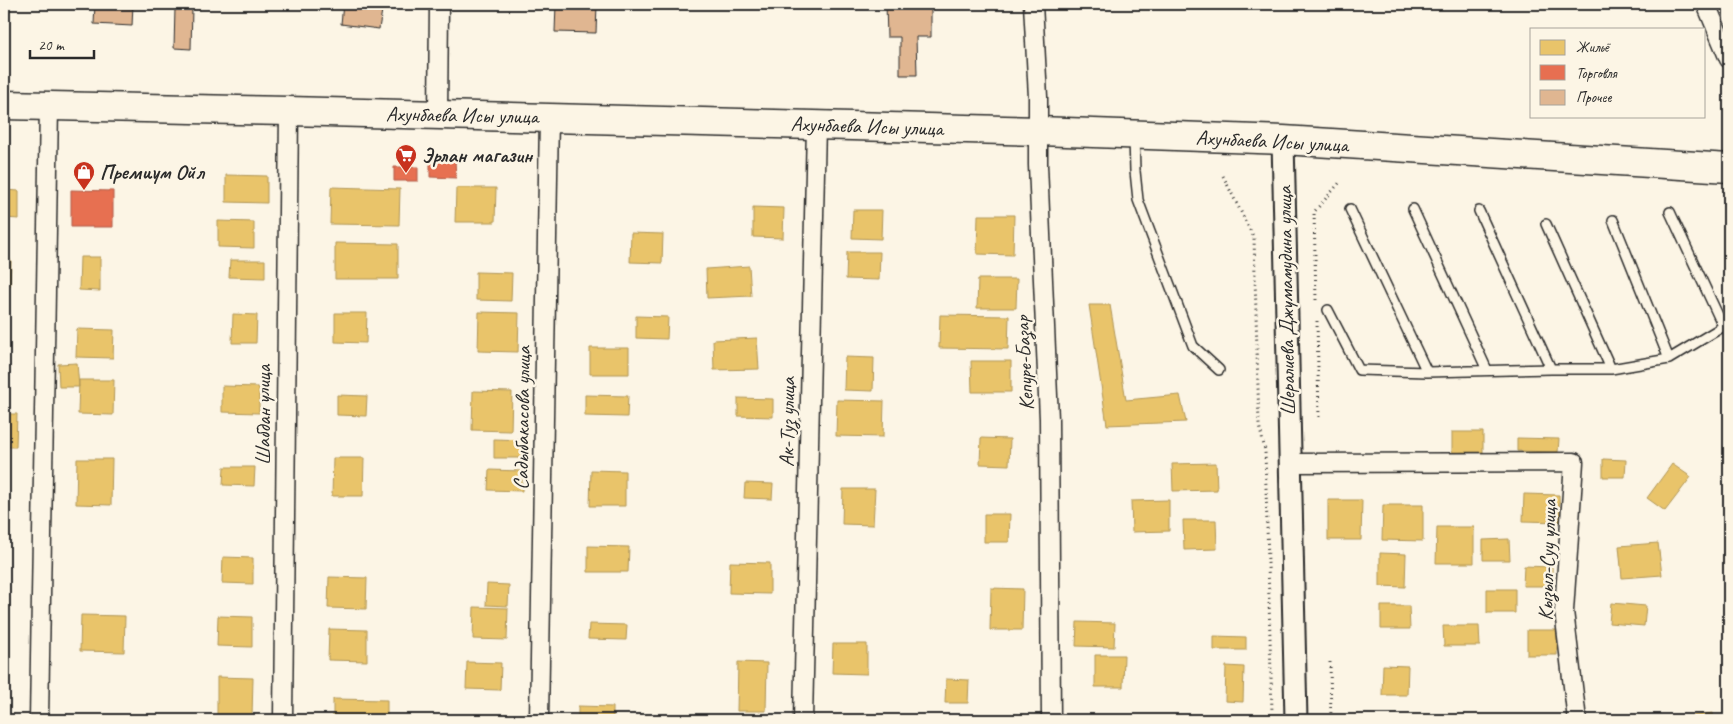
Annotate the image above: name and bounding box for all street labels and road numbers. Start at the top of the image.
street label: Ахунбаева Исы улица [386,101,541,129]
street label: Ахунбаева Исы улица [790,110,946,142]
street label: Ахунбаева Исы улица [1195,124,1351,158]
street label: Шералиева Джумамудина улица [1271,184,1301,416]
street label: Кепуре-Базар [1008,314,1040,411]
street label: Садыбакасова улица [508,344,536,490]
street label: Шабдан улица [250,363,276,465]
street label: Ак-Туз улица [773,375,802,467]
street label: Кызыл-Суу улица [1532,498,1563,621]

